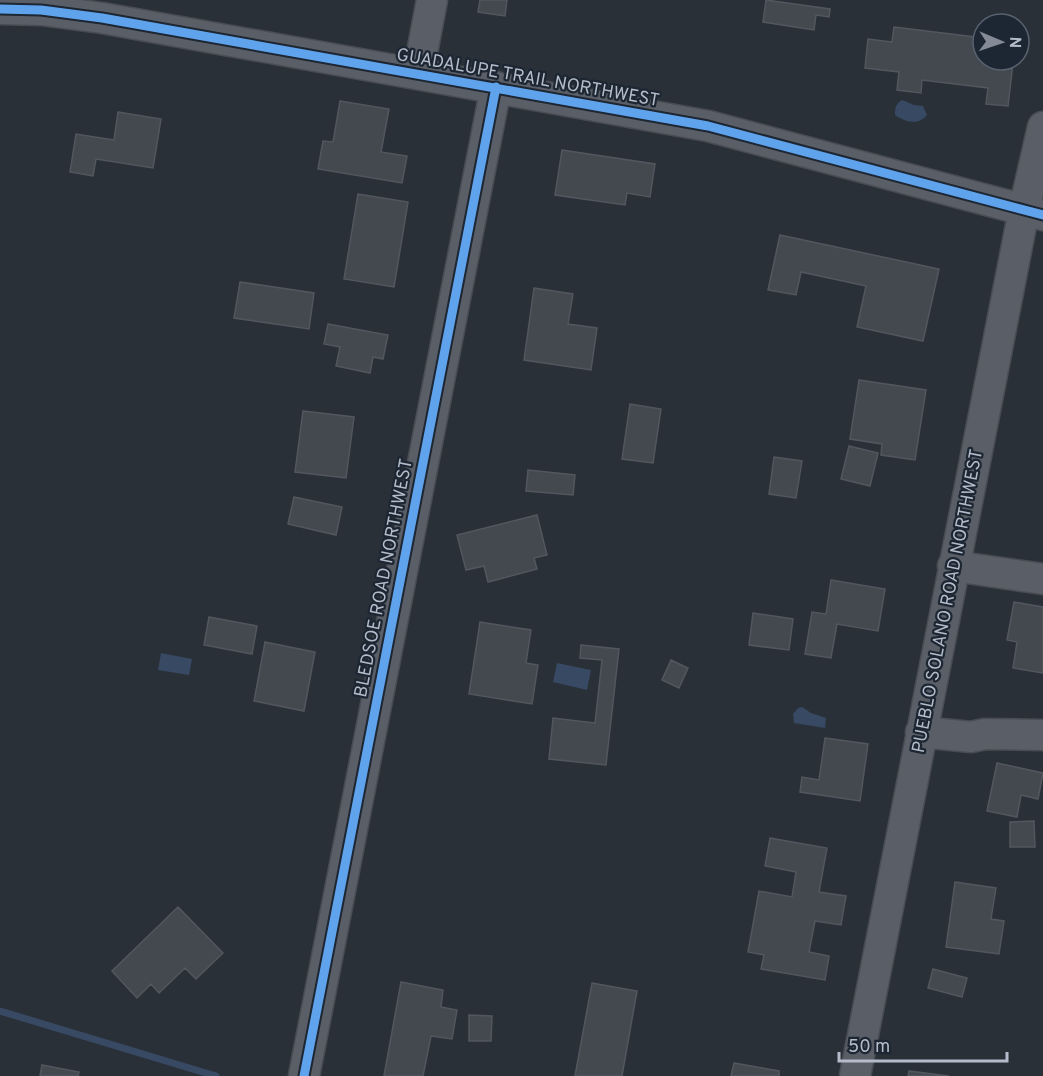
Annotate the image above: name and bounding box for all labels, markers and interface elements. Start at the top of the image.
north arrow [971,12,1031,72]
text: N [1004,36,1024,49]
street label: GUADALUPE TRAIL NORTHWEST [394,44,661,113]
street label: PUEBLO SOLANO ROAD NORTHWEST [908,447,989,755]
street label: BLEDSOE ROAD NORTHWEST [350,457,419,700]
scale bar [839,1025,1007,1063]
text: 50 m [848,1036,890,1059]

